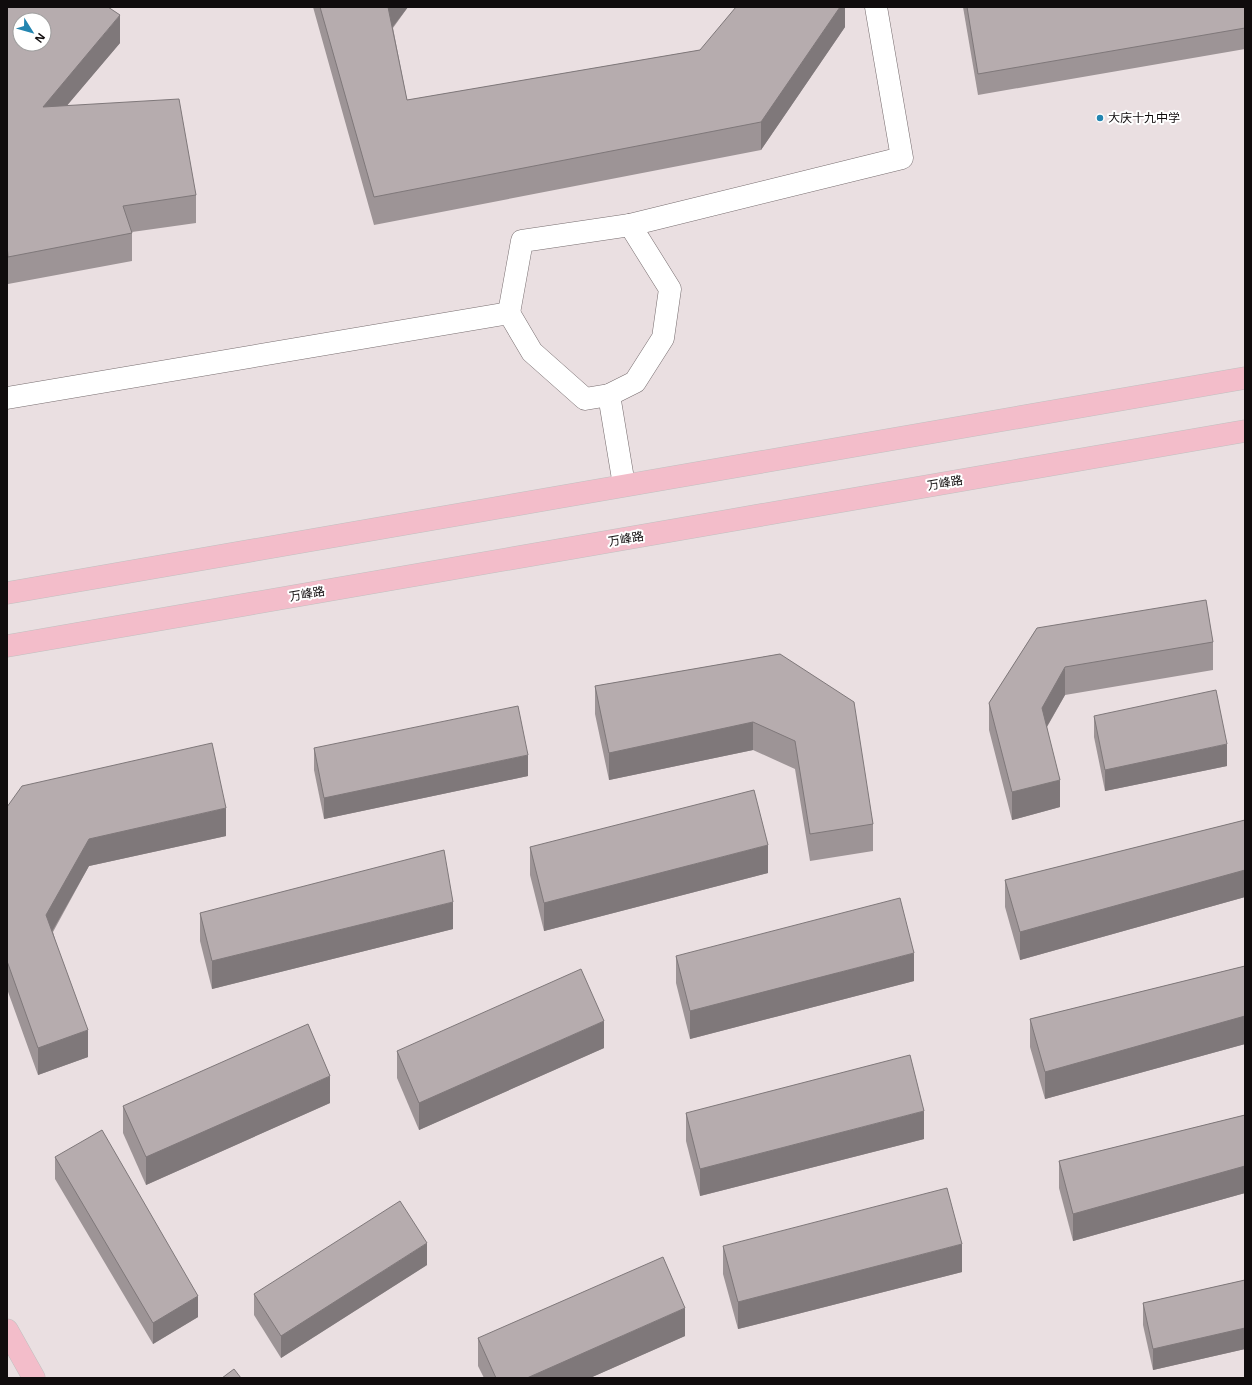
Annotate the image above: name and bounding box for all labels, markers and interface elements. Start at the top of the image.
north arrow [12,12,52,52]
text: N [32,30,49,46]
place label: 大庆十九中学 [1108,109,1180,126]
marker: 大庆十九中学 [1095,113,1105,123]
street label: 万峰路 [926,471,964,494]
street label: 万峰路 [607,527,645,550]
street label: 万峰路 [288,582,326,605]

